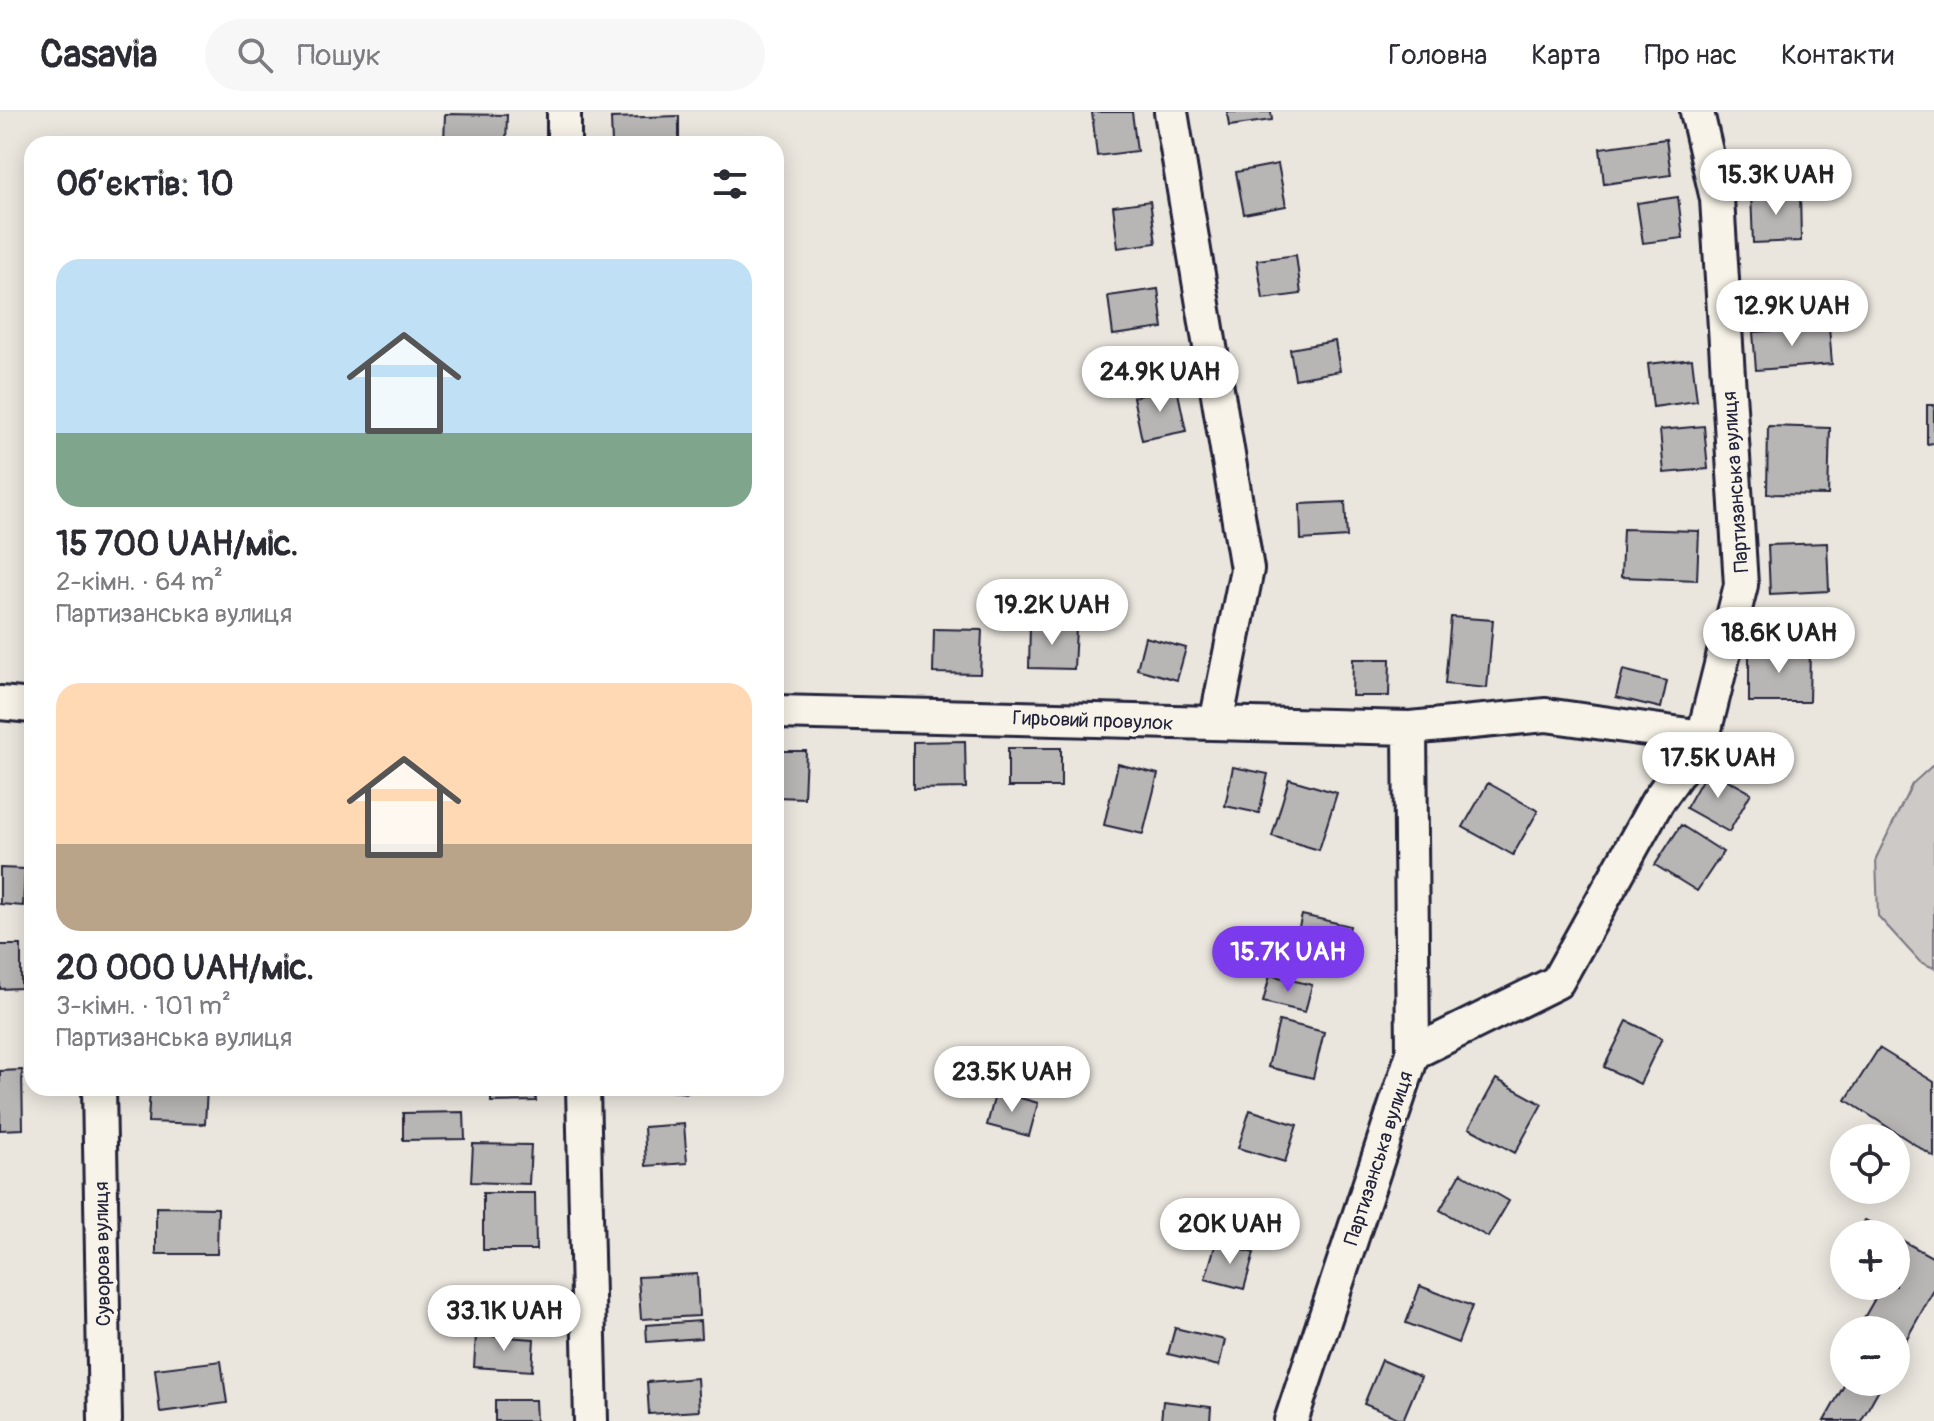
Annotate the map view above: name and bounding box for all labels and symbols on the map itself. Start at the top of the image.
pin: 15.3K UAH [1684,149,1868,217]
pin: 12.9K UAH [1700,280,1884,348]
pin: 24.9K UAH [1068,346,1252,414]
street label: Партизанська вулиця [1717,390,1754,573]
pin: 19.2K UAH [960,579,1144,647]
pin: 18.6K UAH [1687,607,1871,675]
street label: Гирьовий провулок [1012,705,1174,736]
pin: 17.5K UAH [1626,732,1810,800]
pin: 15.7K UAH [1196,926,1380,994]
pin: 23.5K UAH [920,1046,1104,1114]
street label: Партизанська вулиця [1339,1068,1418,1248]
street label: Суворова вулиця [89,1181,116,1327]
pin: 20K UAH [1156,1198,1304,1266]
pin: 33.1K UAH [412,1285,596,1353]

